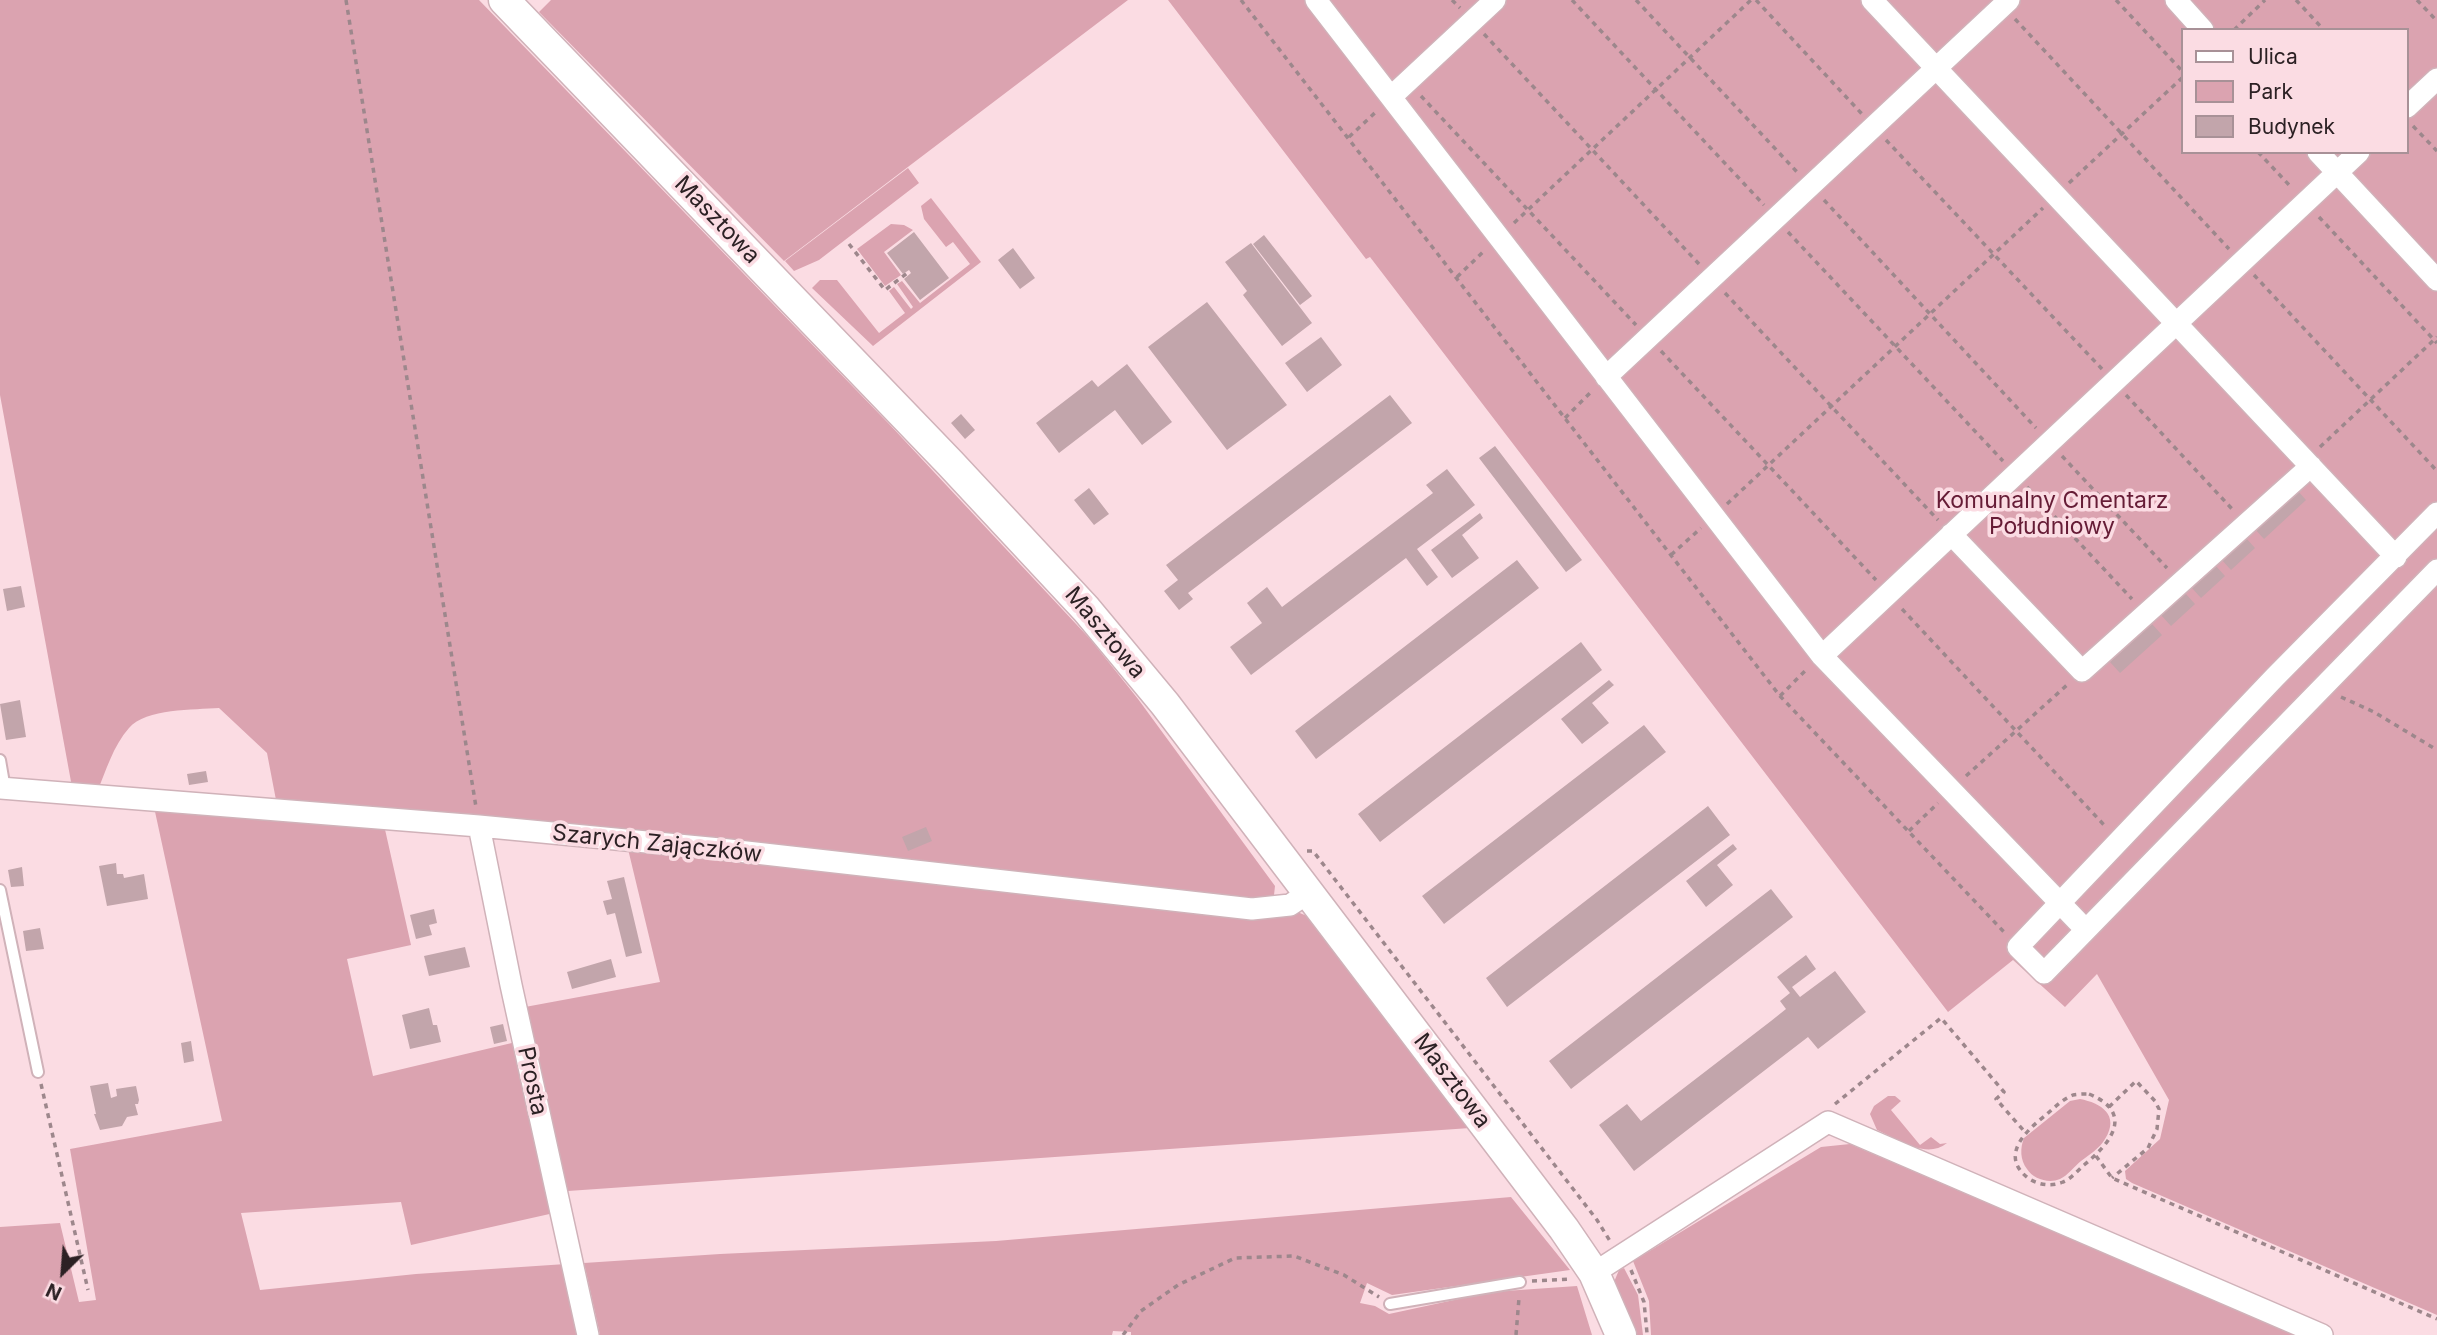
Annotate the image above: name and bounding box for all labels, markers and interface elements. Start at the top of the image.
legend [2182,28,2409,154]
text: Ulica [2248,44,2298,69]
text: Park [2248,79,2293,104]
text: Budynek [2248,114,2335,139]
street label: Masztowa [669,171,765,269]
park label: Komunalny Cmentarz Południowy [1936,487,2168,541]
street label: Masztowa [1059,582,1151,684]
street label: Szarych Zajączków [551,819,763,869]
street label: Masztowa [1408,1028,1496,1134]
street label: Prosta [511,1044,553,1118]
north arrow [28,1237,98,1307]
text: N [42,1278,65,1305]

